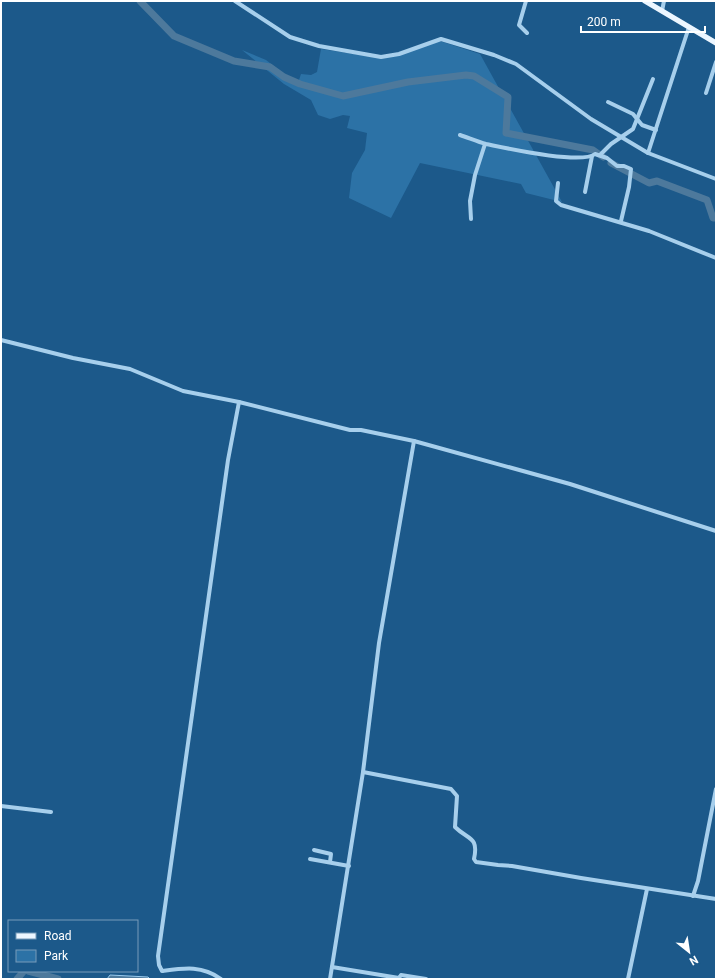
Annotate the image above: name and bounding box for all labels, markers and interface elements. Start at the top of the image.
scale bar [581,8,705,34]
text: 200 m [587,15,621,29]
legend [8,920,138,972]
text: Road [44,929,72,943]
north arrow [669,932,709,972]
text: Park [44,949,69,963]
text: N [687,953,700,968]

